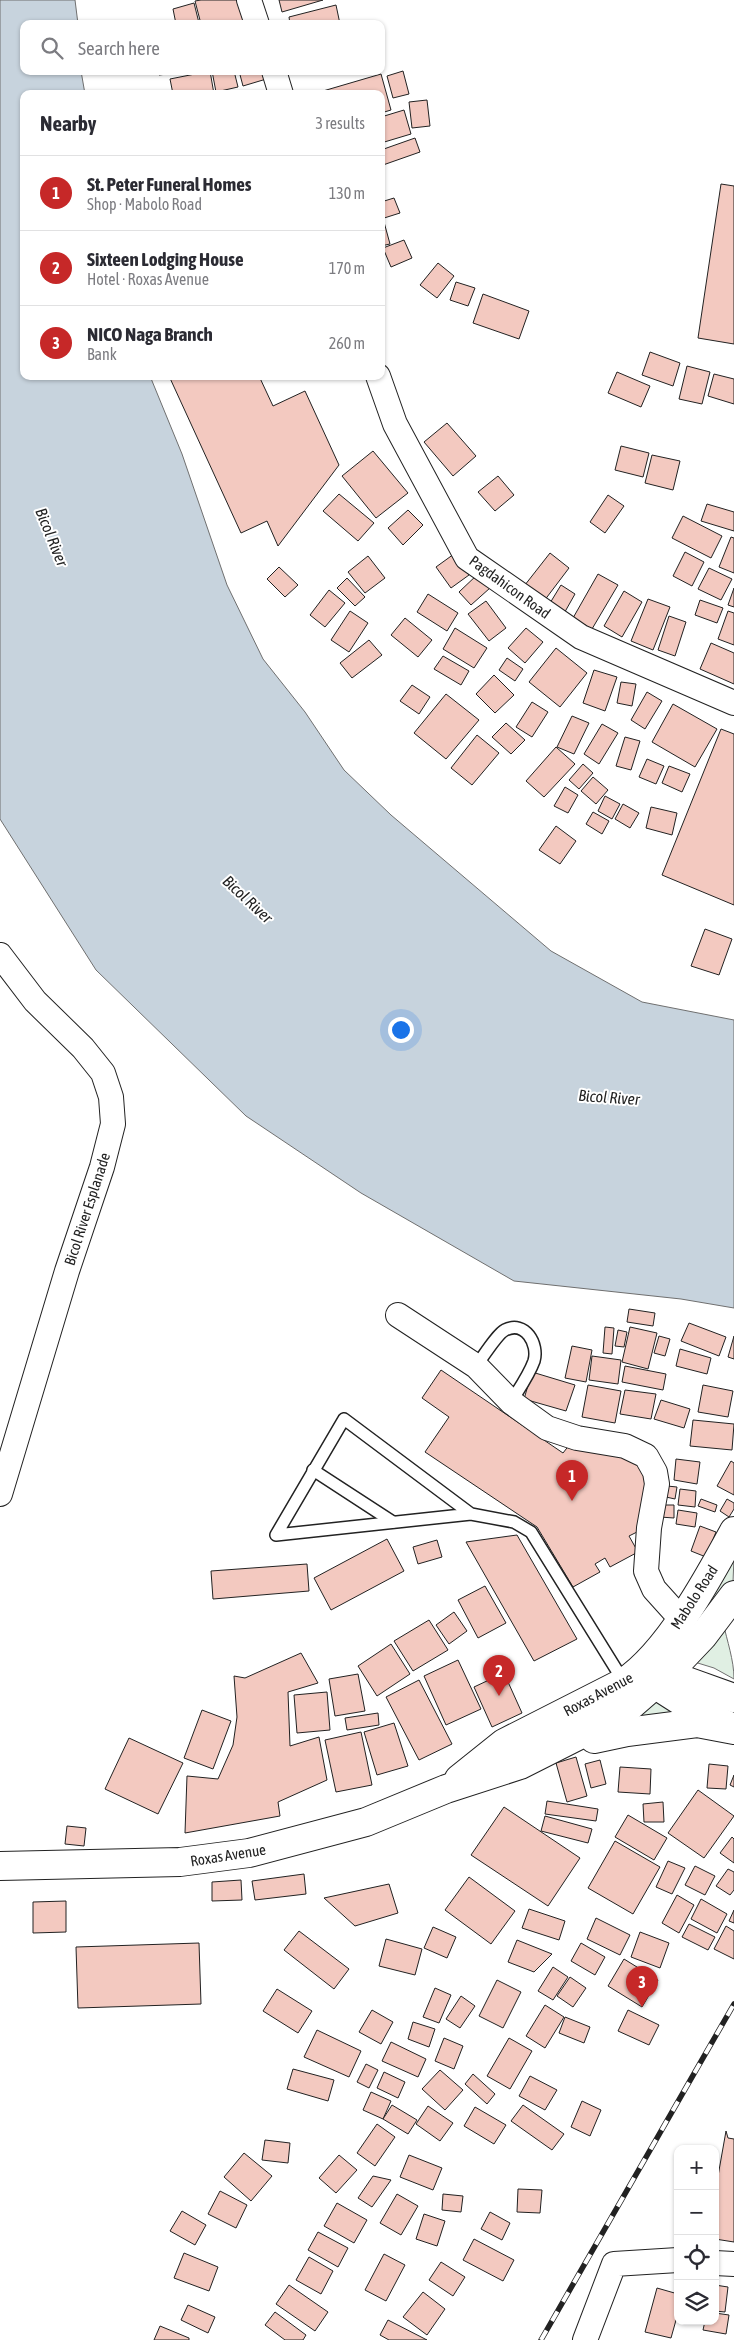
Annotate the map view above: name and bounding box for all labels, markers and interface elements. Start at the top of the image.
search box [20,20,385,75]
icon: search [38,34,66,62]
text: Search here [78,37,160,59]
text: Nearby [40,111,96,135]
text: 3 results [315,114,365,132]
text: St. Peter Funeral Homes [87,173,251,195]
text: 1 [52,184,60,202]
text: 130 m [329,184,365,202]
text: Shop · Mabolo Road [87,195,202,213]
text: Sixteen Lodging House [87,248,244,270]
text: 2 [52,259,60,277]
text: 170 m [329,259,365,277]
text: Hotel · Roxas Avenue [87,270,209,288]
text: NICO Naga Branch [87,323,213,345]
text: 3 [52,334,60,352]
text: 260 m [329,334,365,352]
text: Bank [87,345,117,363]
water label: Bicol River [32,505,72,570]
street label: Pagdahicon Road [466,552,554,622]
water label: Bicol River [219,872,277,927]
your location [388,1017,414,1043]
water label: Bicol River [578,1086,641,1108]
street label: Bicol River Esplanade [61,1150,113,1267]
pin: 1 [556,1460,588,1501]
street label: Mabolo Road [667,1562,721,1632]
pin: 2 [483,1655,515,1696]
street label: Roxas Avenue [560,1668,636,1719]
street label: Roxas Avenue [189,1841,267,1869]
pin: 3 [626,1966,658,2007]
map controls [674,2145,719,2325]
button: + [674,2145,719,2190]
button: − [674,2190,719,2235]
button: locate [674,2235,719,2280]
button: layers [674,2280,719,2325]

